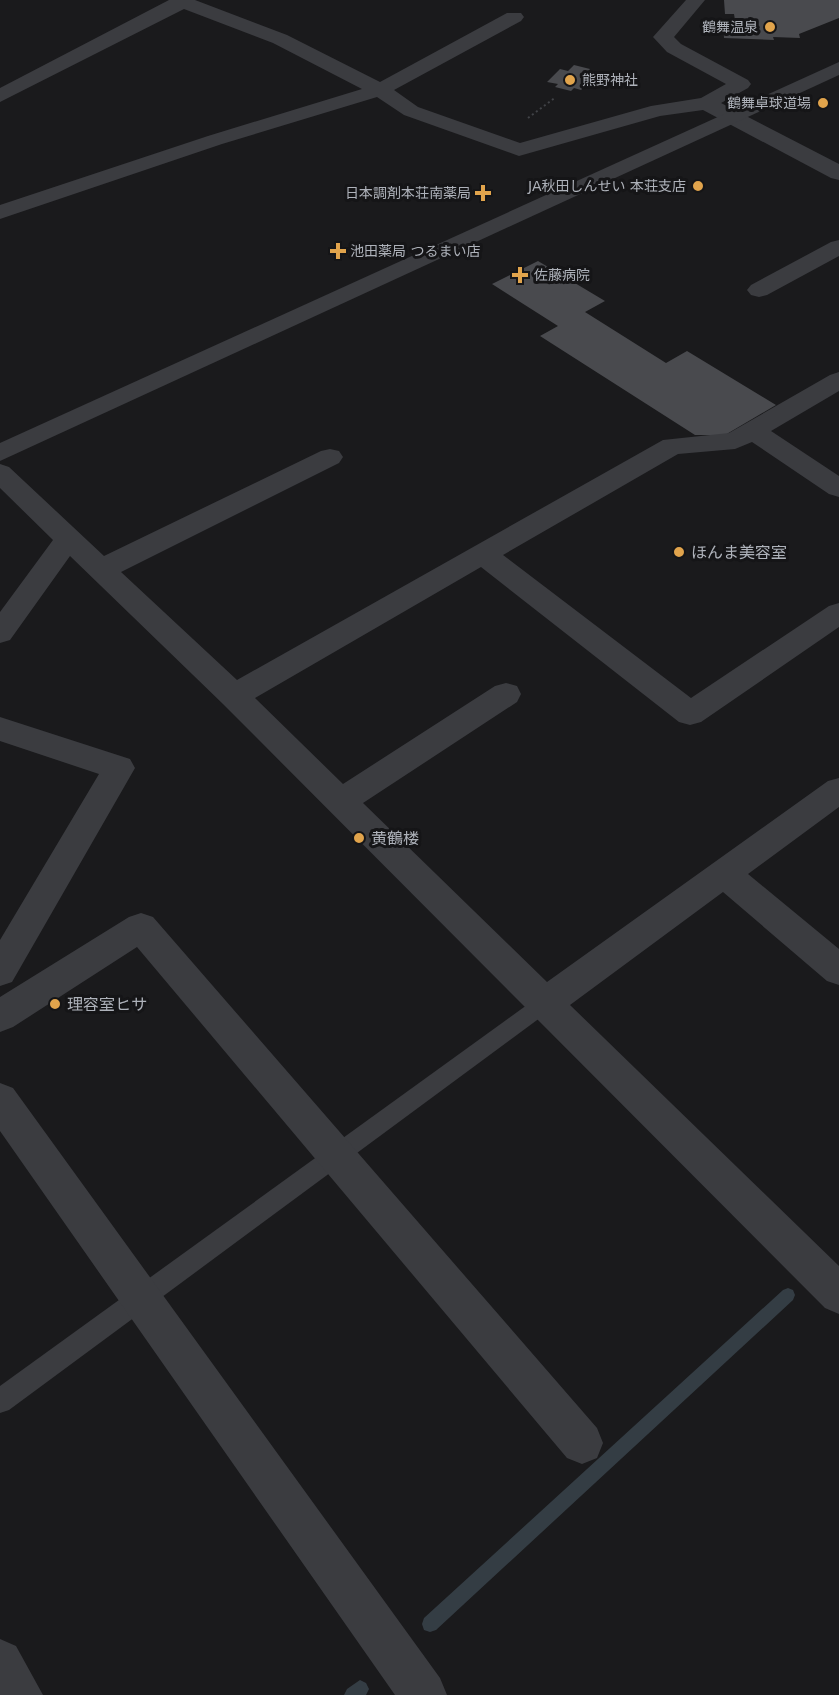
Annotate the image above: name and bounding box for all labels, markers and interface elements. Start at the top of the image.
place label: 鶴舞温泉 [702,19,758,35]
marker: 鶴舞温泉 [763,20,777,34]
place label: 熊野神社 [582,72,638,88]
marker: 熊野神社 [563,73,577,87]
place label: 鶴舞卓球道場 [727,95,811,111]
marker: 鶴舞卓球道場 [816,96,830,110]
place label: JA秋田しんせい 本荘支店 [527,178,686,194]
marker: JA秋田しんせい 本荘支店 [691,179,705,193]
place label: 日本調剤本荘南薬局 [345,185,471,201]
marker: 日本調剤本荘南薬局 [476,186,490,200]
place label: 池田薬局 つるまい店 [350,243,480,259]
marker: 池田薬局 つるまい店 [331,244,345,258]
marker: 佐藤病院 [511,266,529,284]
place label: 佐藤病院 [534,267,590,283]
place label: ほんま美容室 [691,543,787,562]
marker: ほんま美容室 [672,545,686,559]
place label: 黄鶴楼 [371,829,419,848]
marker: 黄鶴楼 [352,831,366,845]
place label: 理容室ヒサ [67,995,147,1014]
marker: 理容室ヒサ [48,997,62,1011]

